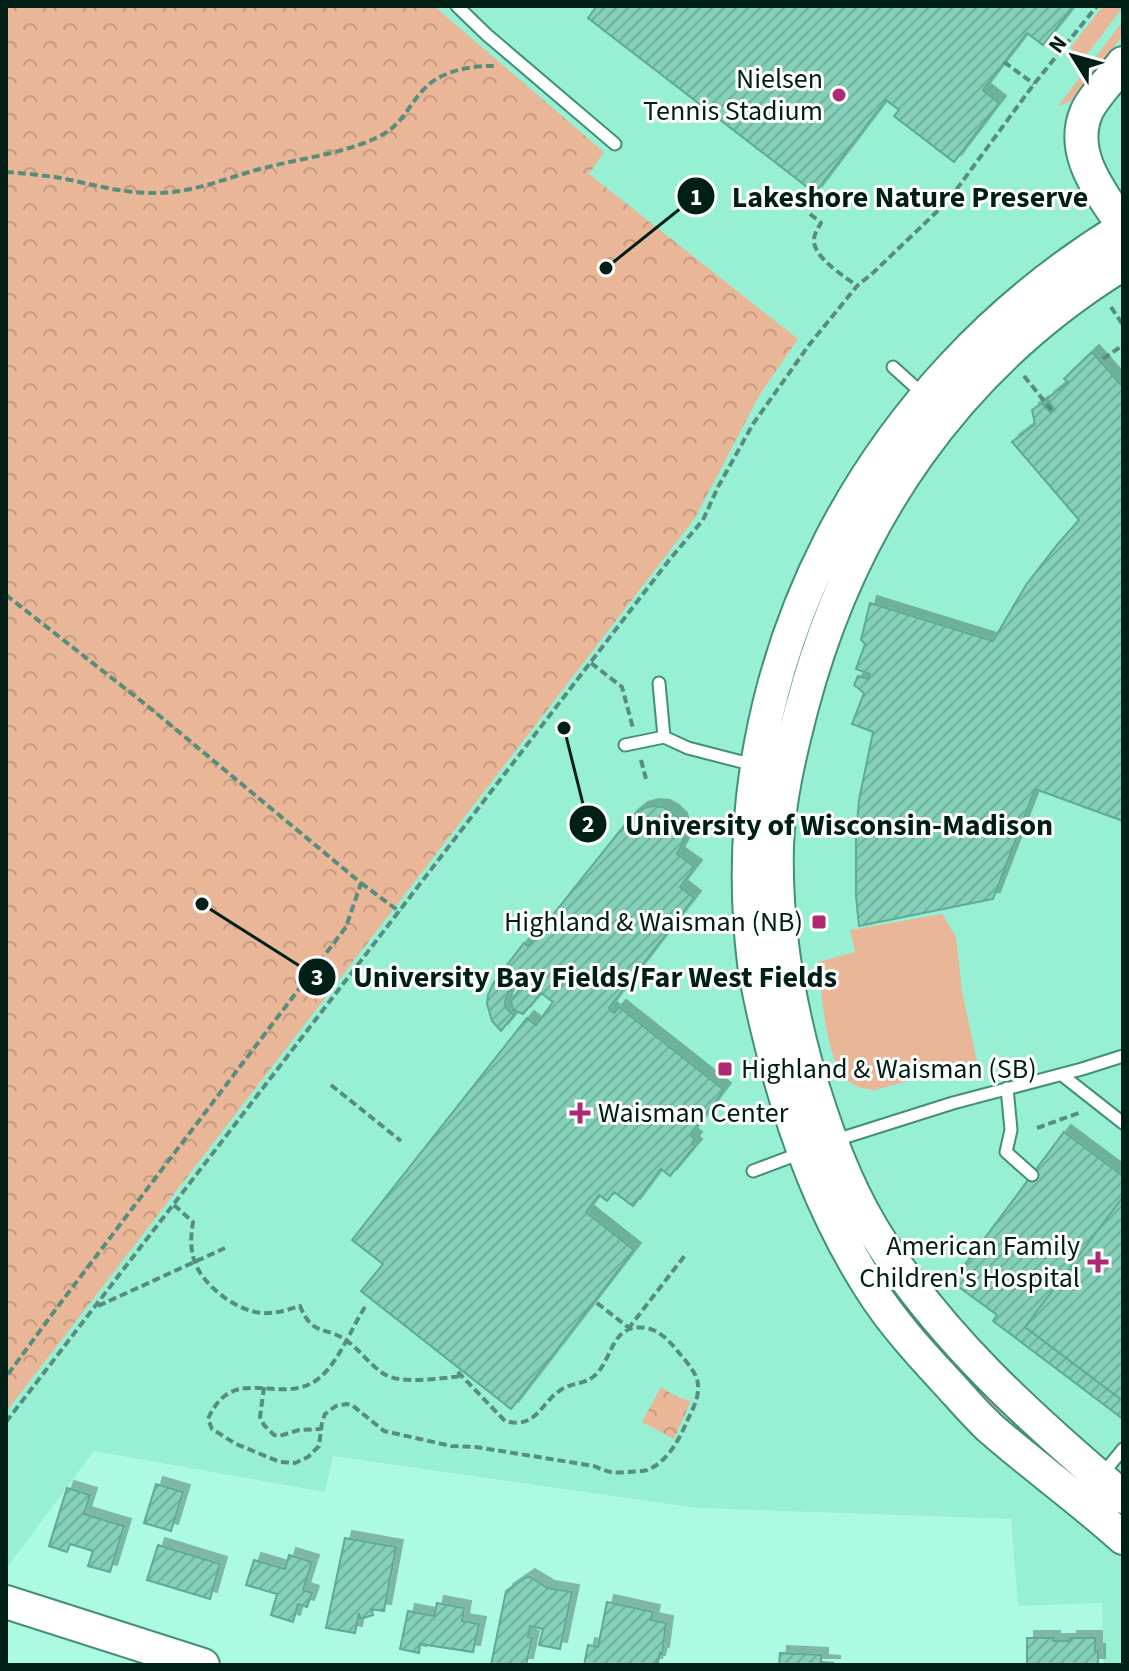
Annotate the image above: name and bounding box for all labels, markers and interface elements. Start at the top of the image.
north arrow [1033,16,1113,96]
text: N [1041,29,1075,60]
place label: Nielsen Tennis Stadium [643,59,823,131]
marker: Nielsen Tennis Stadium [830,86,848,104]
callout: Lakeshore Nature Preserve [676,169,1105,223]
text: Lakeshore Nature Preserve [732,176,1088,219]
text: 1 [690,180,702,215]
callout: University of Wisconsin-Madison [568,797,1069,851]
text: University of Wisconsin-Madison [625,804,1053,847]
text: 2 [582,807,594,842]
place label: Highland & Waisman (NB) [504,902,803,942]
marker: Highland & Waisman (NB) [810,913,828,931]
callout: University Bay Fields/Far West Fields [297,950,853,1004]
text: University Bay Fields/Far West Fields [353,956,837,999]
text: 3 [311,960,323,995]
place label: Highland & Waisman (SB) [741,1049,1037,1089]
marker: Highland & Waisman (SB) [716,1060,734,1078]
place label: Waisman Center [598,1093,789,1133]
marker: Waisman Center [569,1102,591,1124]
place label: American Family Children's Hospital [859,1226,1080,1298]
marker: American Family Children's Hospital [1087,1251,1109,1273]

